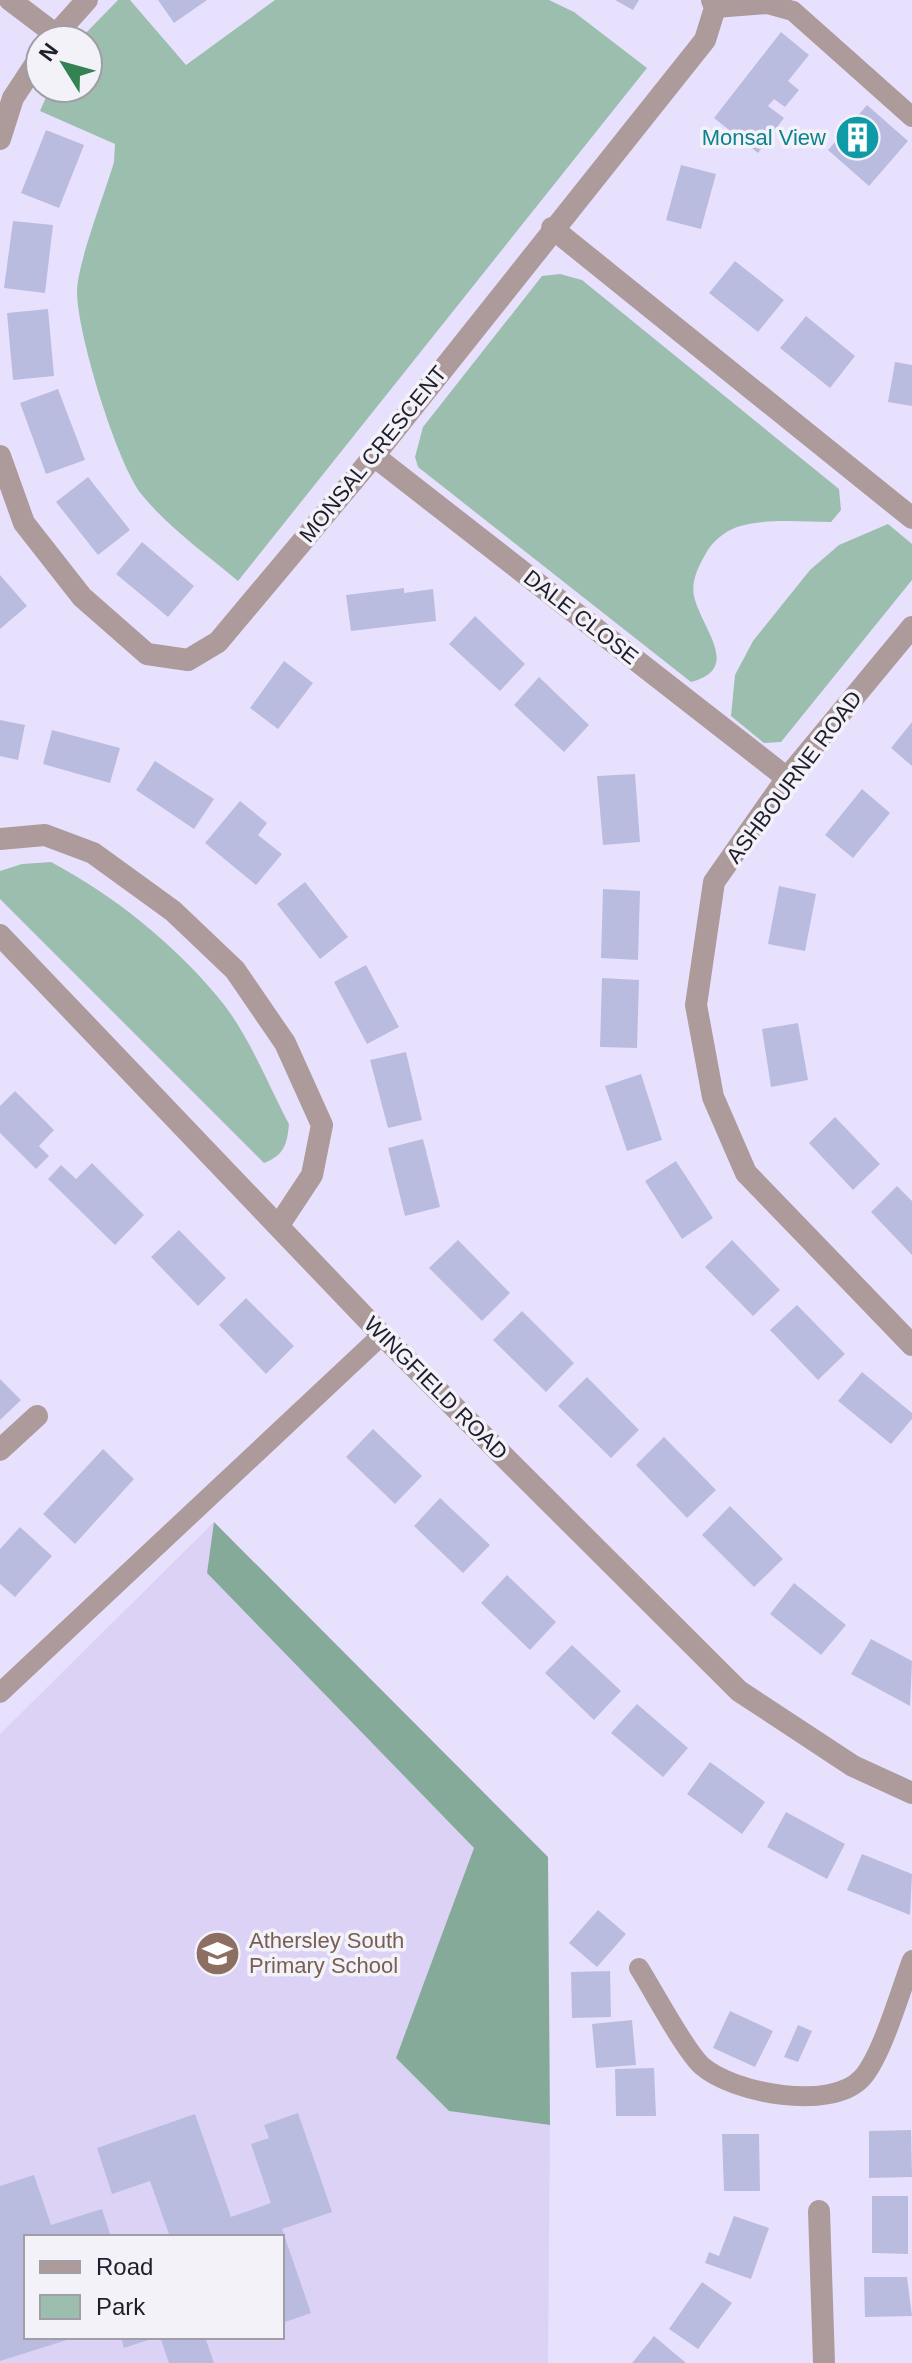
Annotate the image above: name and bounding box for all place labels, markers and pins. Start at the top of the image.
building icon: Monsal View [833,113,881,161]
place label: Monsal View [702,125,826,150]
place label: Athersley South Primary School [249,1928,404,1978]
school or university icon: Athersley South Primary School [194,1929,242,1977]

